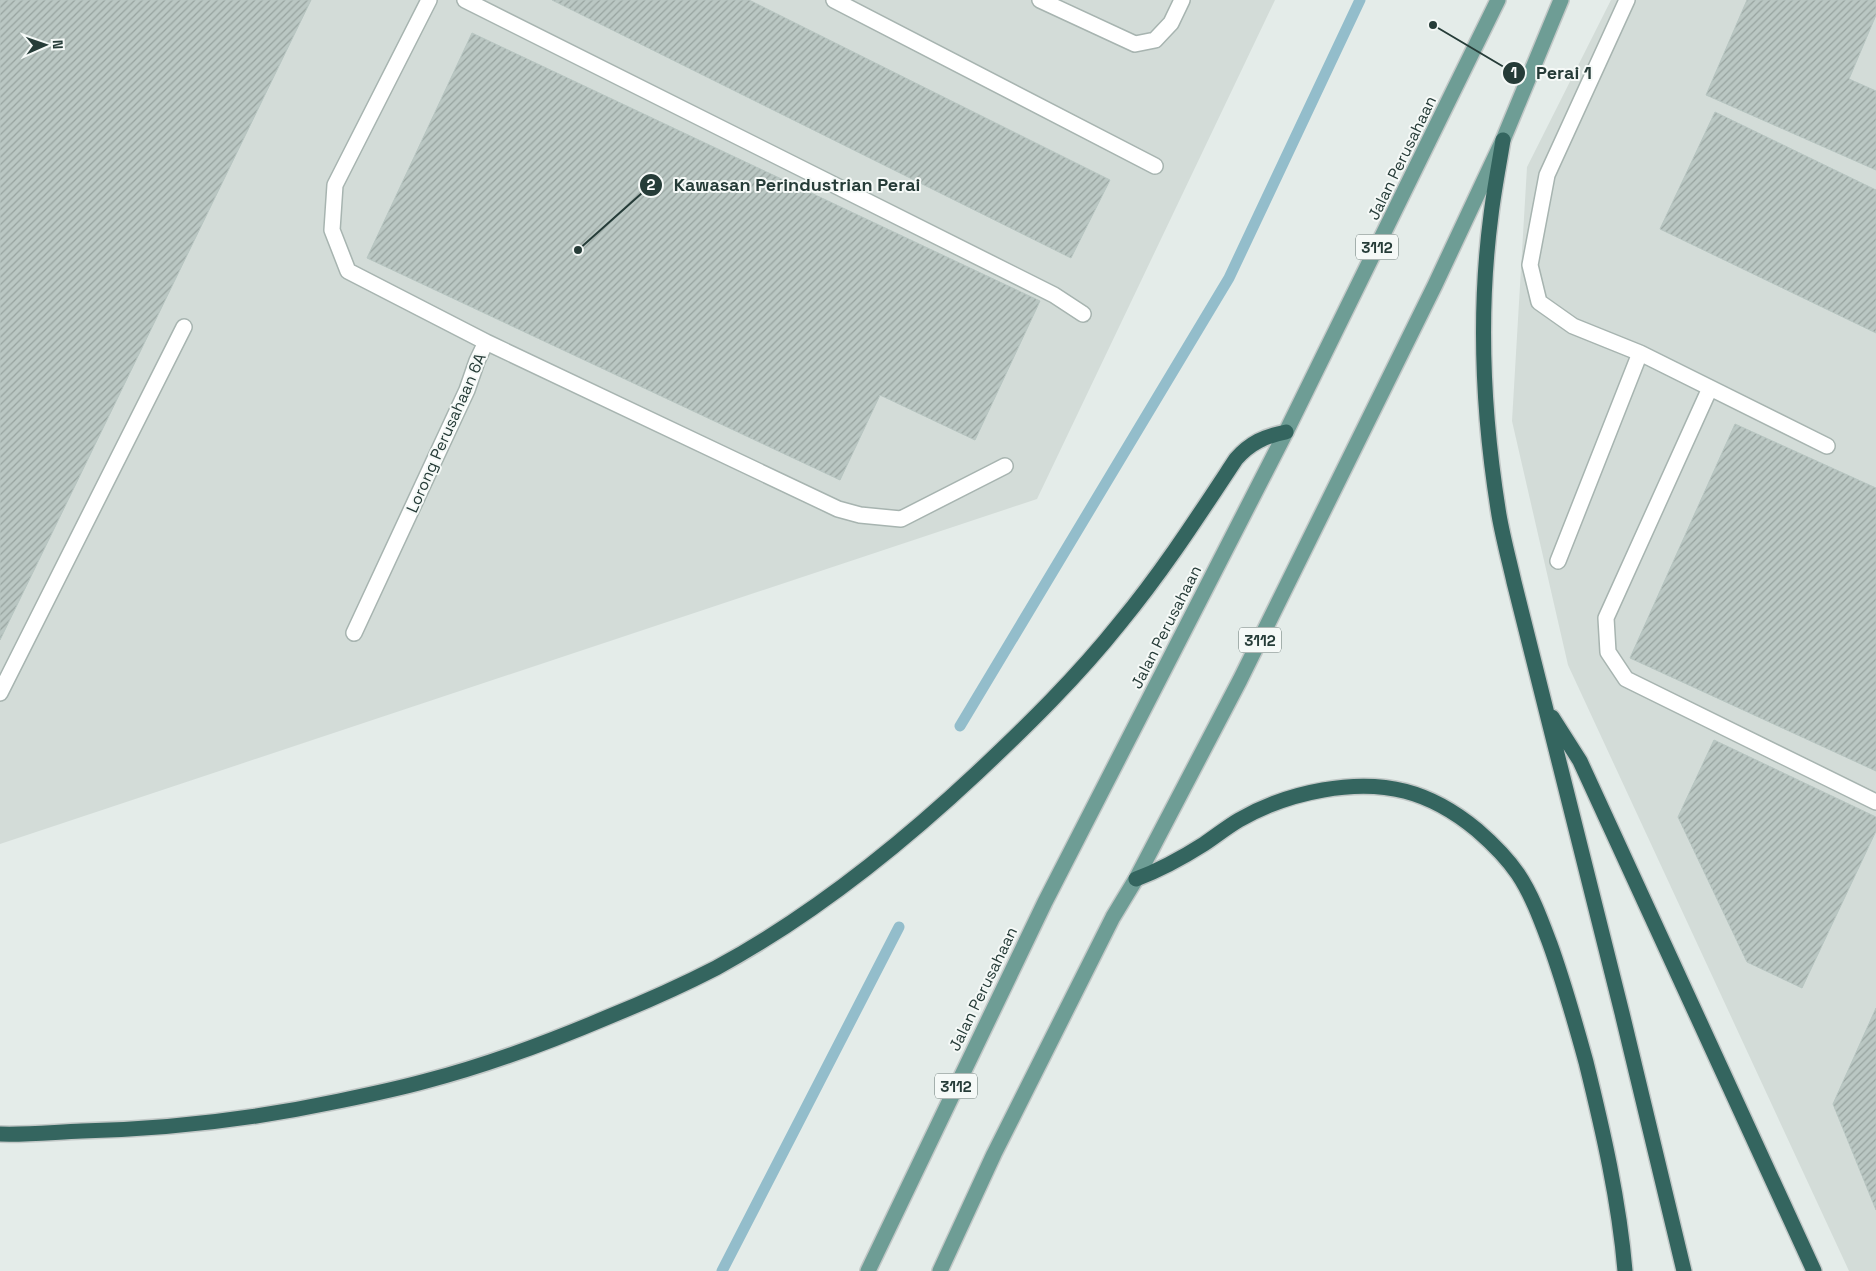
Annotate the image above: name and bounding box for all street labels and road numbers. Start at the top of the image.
street label: Jalan Perusahaan [1363,92,1441,224]
road number: 3112 [1356,234,1398,260]
street label: Lorong Perusahaan 6A [401,350,491,516]
street label: Jalan Perusahaan [1126,562,1206,692]
road number: 3112 [1239,628,1281,652]
street label: Jalan Perusahaan [944,923,1022,1055]
road number: 3112 [935,1074,977,1098]

